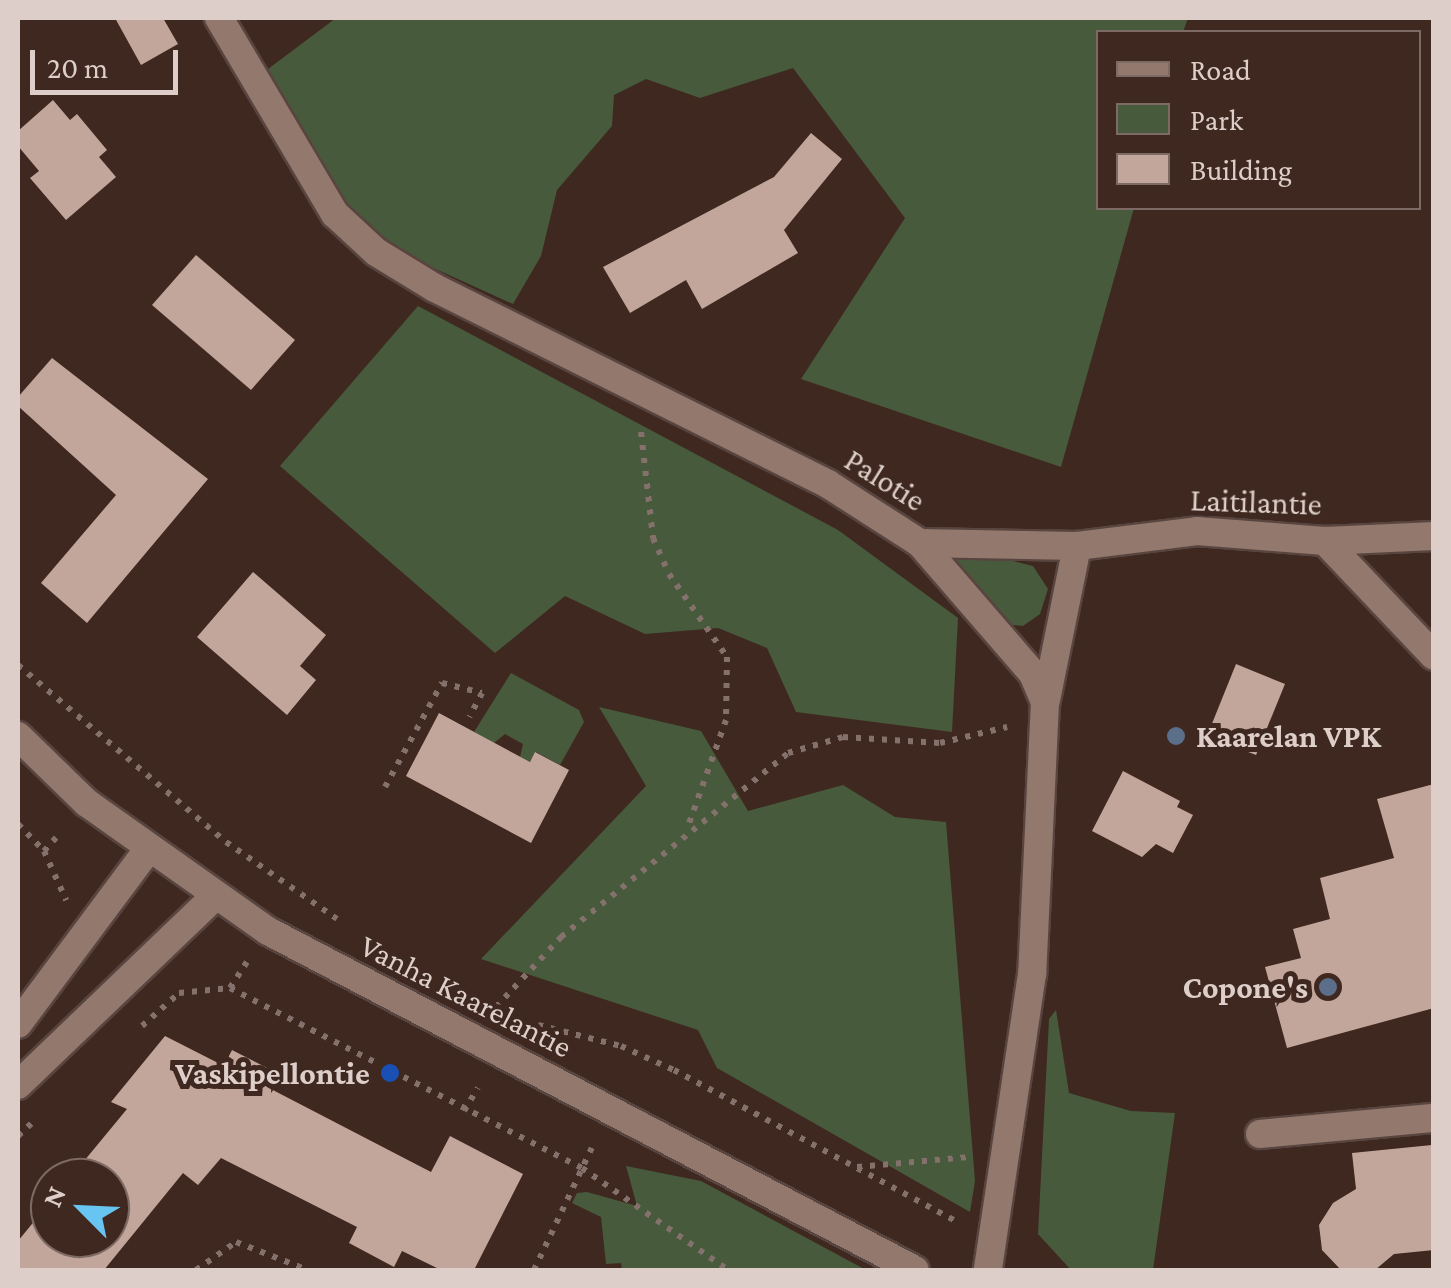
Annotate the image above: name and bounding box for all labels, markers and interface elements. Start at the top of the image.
scale bar [35,30,182,92]
legend [1096,30,1421,210]
text: 20 m [47,51,108,84]
text: Road [1190,53,1251,86]
text: Park [1190,103,1243,136]
text: Building [1190,153,1292,186]
street label: Palotie [838,440,932,520]
street label: Laitilantie [1190,481,1322,523]
place label: Kaarelan VPK [1196,717,1381,755]
marker: Kaarelan VPK [1165,725,1187,747]
street label: Vanha Kaarelantie [354,926,578,1066]
place label: Copone's [1183,968,1308,1006]
marker: Copone's [1317,976,1339,998]
place label: Vaskipellontie [175,1054,370,1092]
marker: Vaskipellontie [379,1062,401,1084]
north arrow [30,1158,130,1258]
text: N [36,1181,72,1211]

